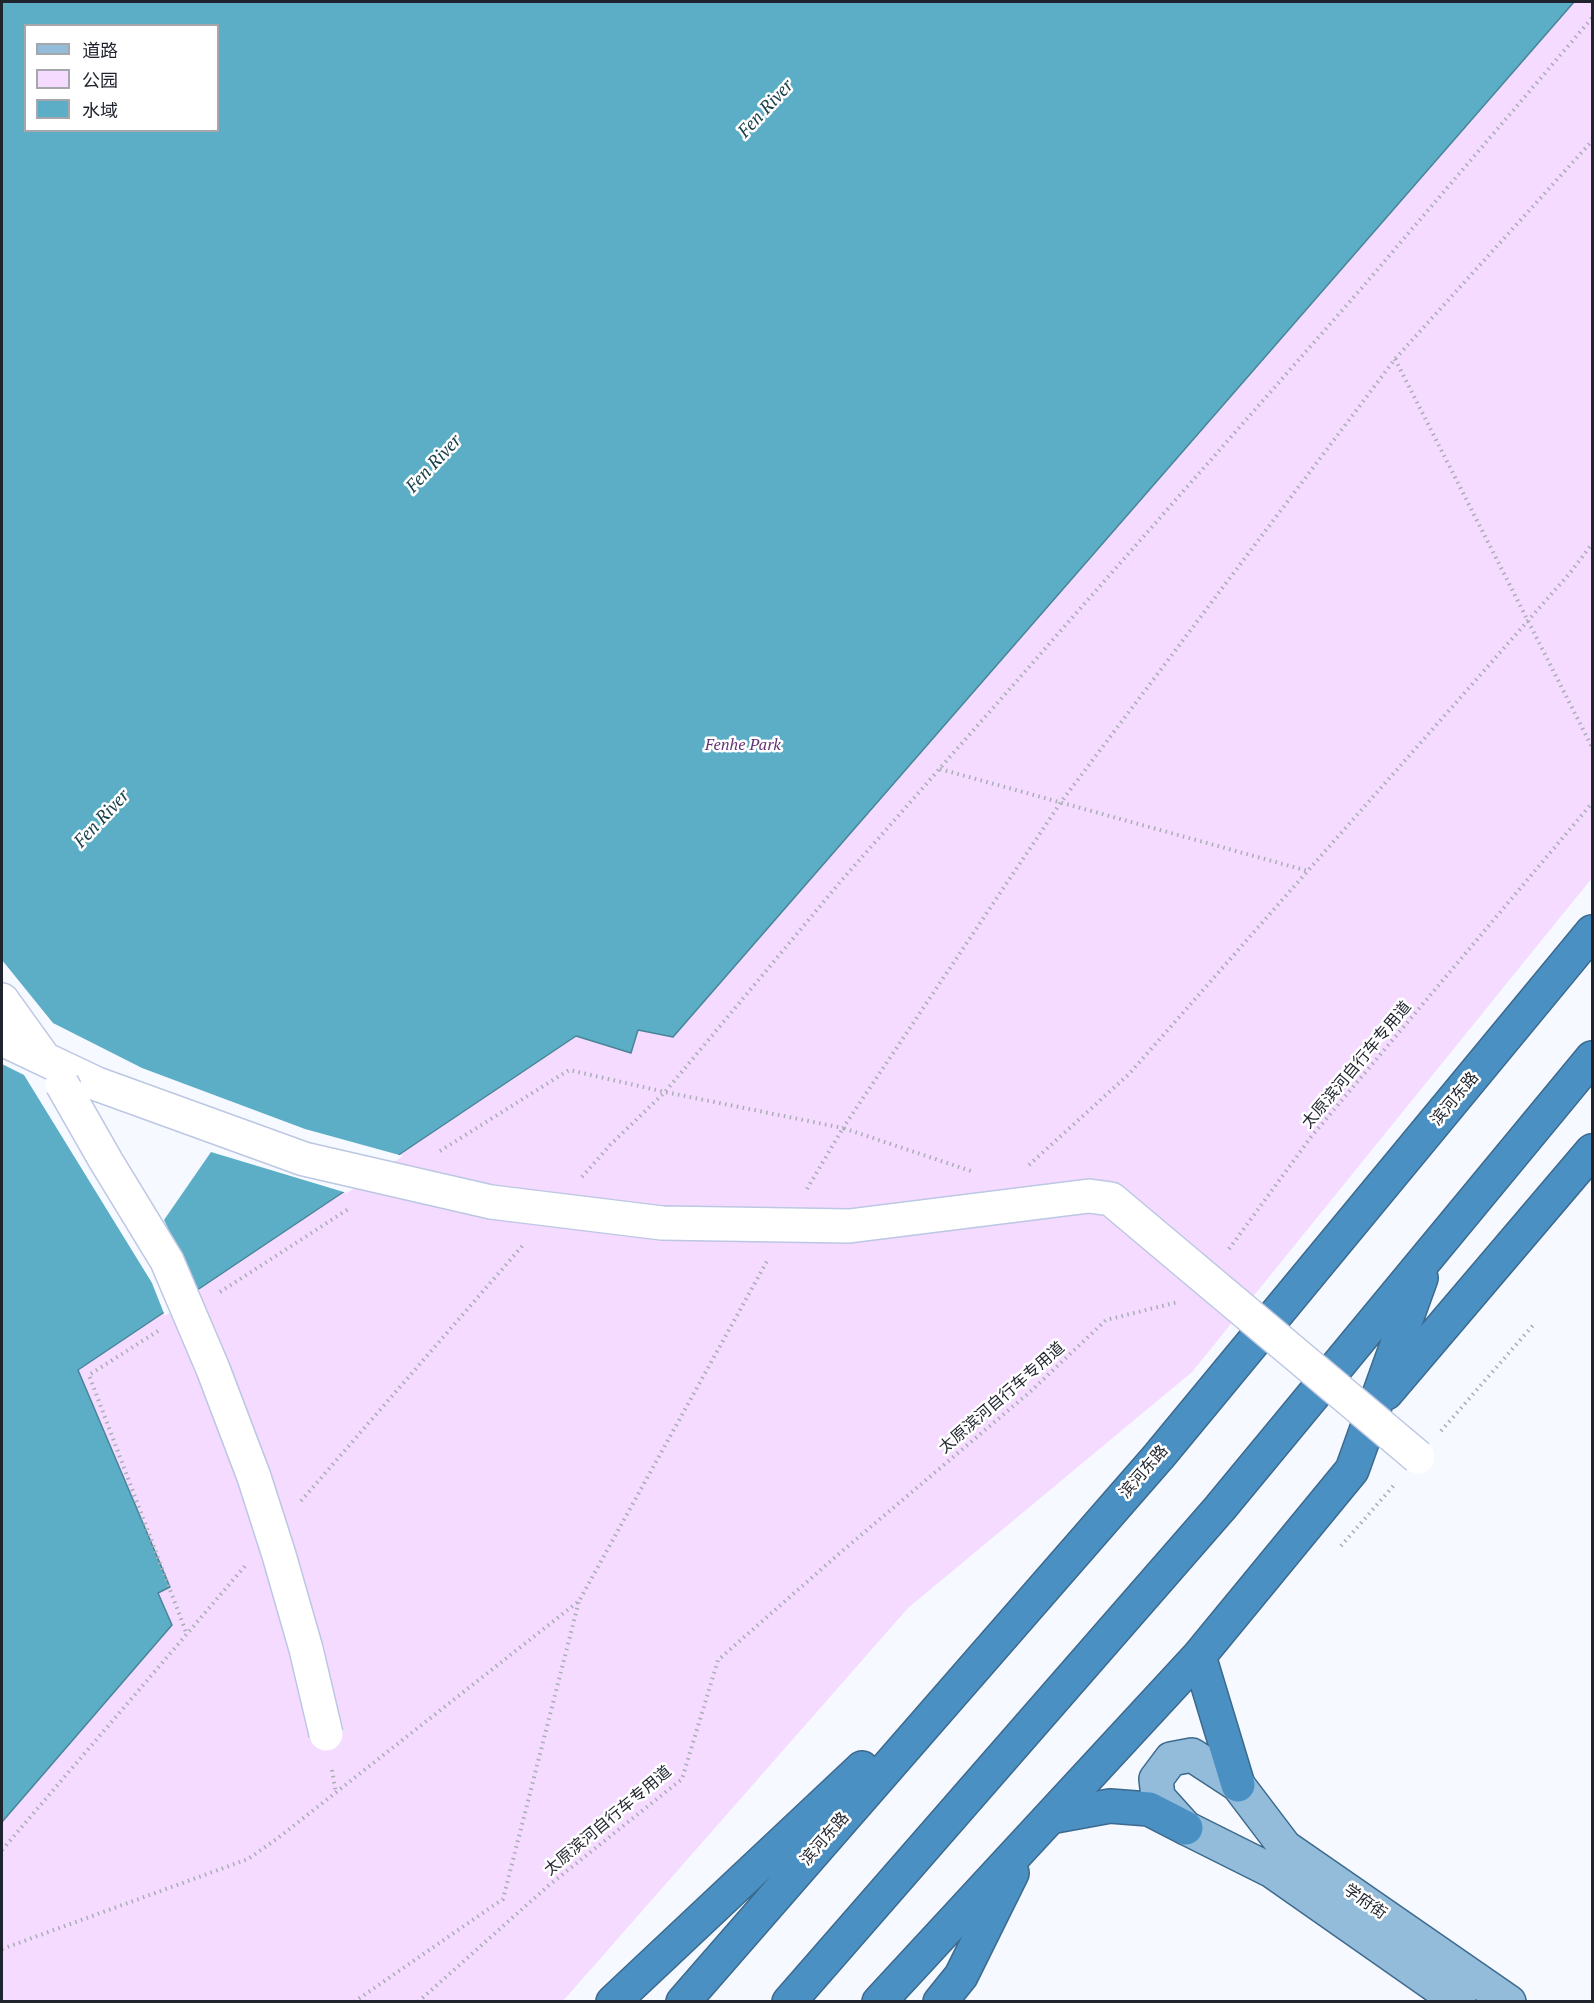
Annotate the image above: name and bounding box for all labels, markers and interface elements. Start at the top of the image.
legend [24,24,219,132]
text: 道路 [82,38,118,62]
text: 公园 [82,68,118,92]
water label: Fen River [734,76,798,142]
text: 水域 [82,98,118,122]
water label: Fen River [402,431,466,497]
park label: Fenhe Park [705,735,781,755]
water label: Fen River [70,786,134,852]
street label: 太原滨河自行车专用道 [1298,998,1416,1132]
street label: 滨河东路 [1427,1068,1483,1130]
street label: 太原滨河自行车专用道 [935,1338,1069,1458]
street label: 滨河东路 [1116,1442,1172,1502]
street label: 太原滨河自行车专用道 [541,1762,675,1880]
street label: 滨河东路 [797,1809,853,1869]
street label: 学府街 [1340,1880,1390,1924]

